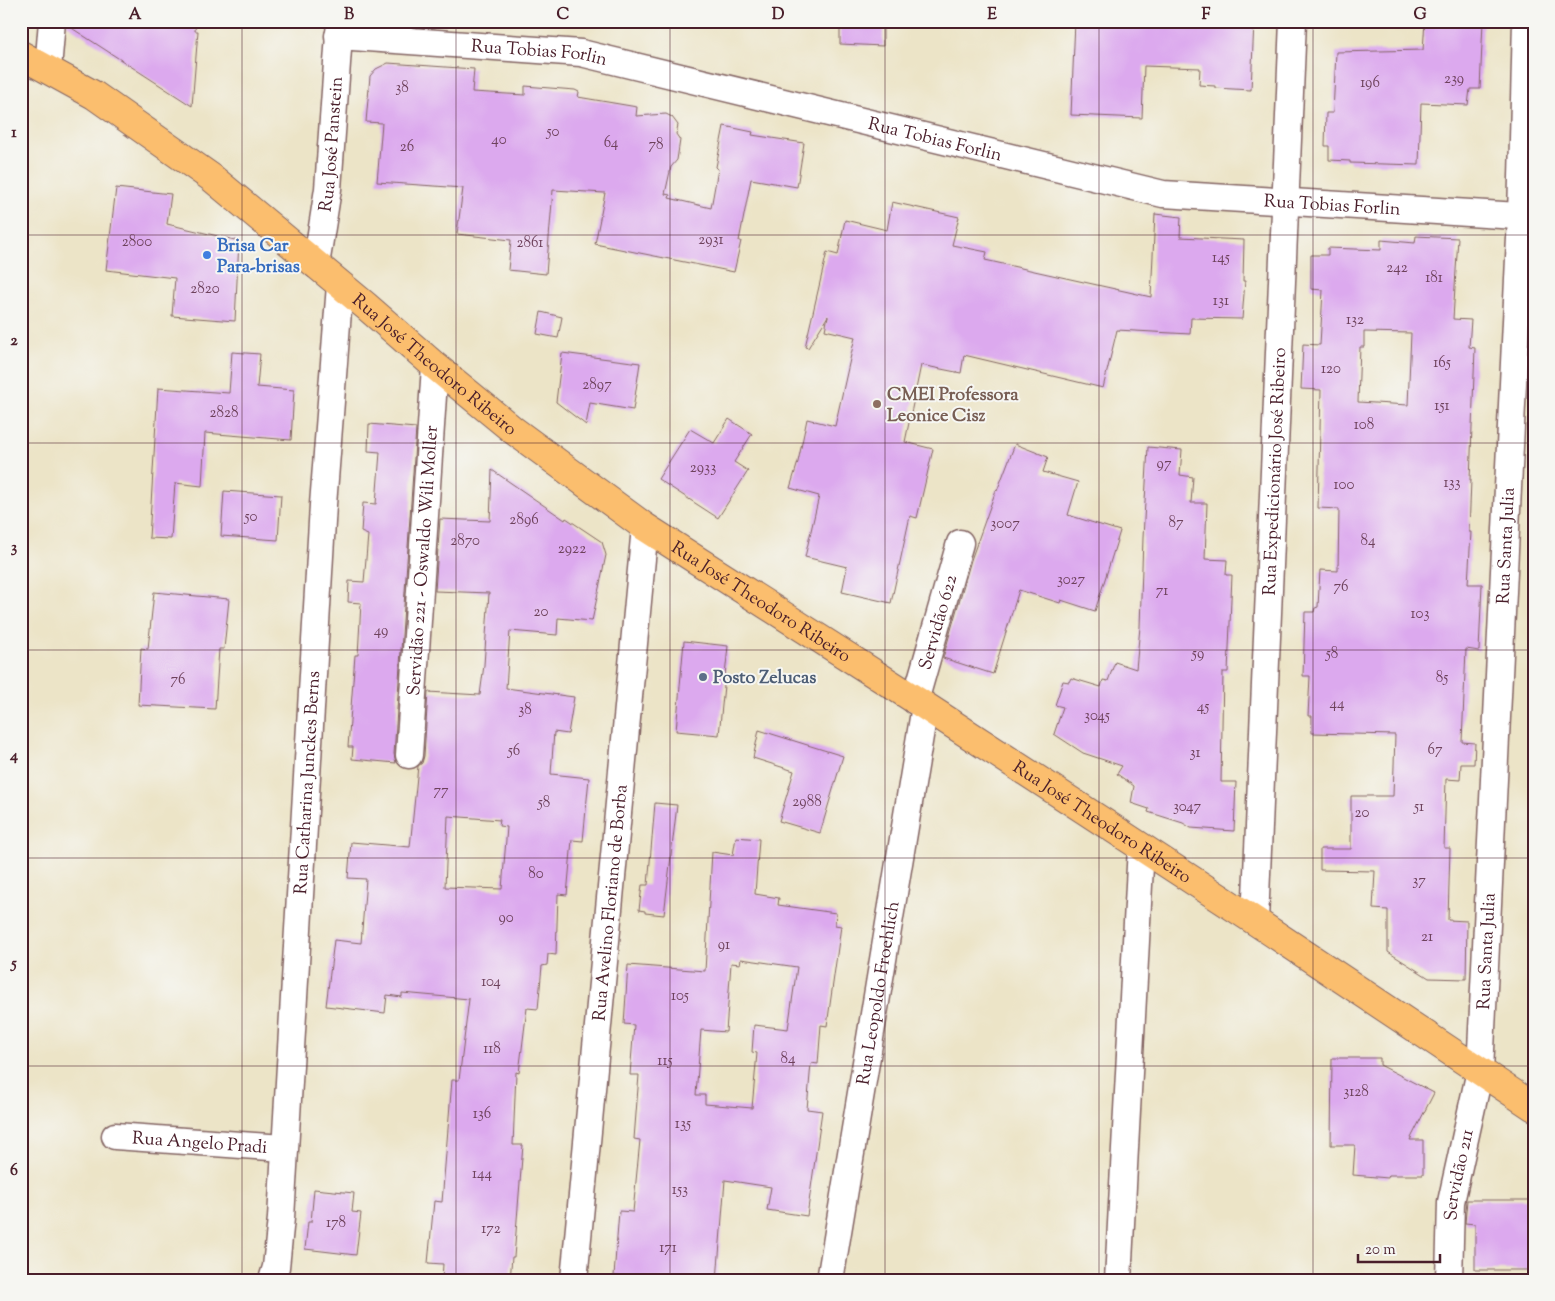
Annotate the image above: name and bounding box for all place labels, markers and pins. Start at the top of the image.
place label: Brisa Car Para-brisas [217,234,300,281]
marker: Brisa Car Para-brisas [201,249,213,261]
place label: CMEI Professora Leonice Cisz [887,383,1019,430]
marker: CMEI Professora Leonice Cisz [871,398,883,410]
place label: Posto Zelucas [713,666,816,692]
marker: Posto Zelucas [697,671,709,683]

